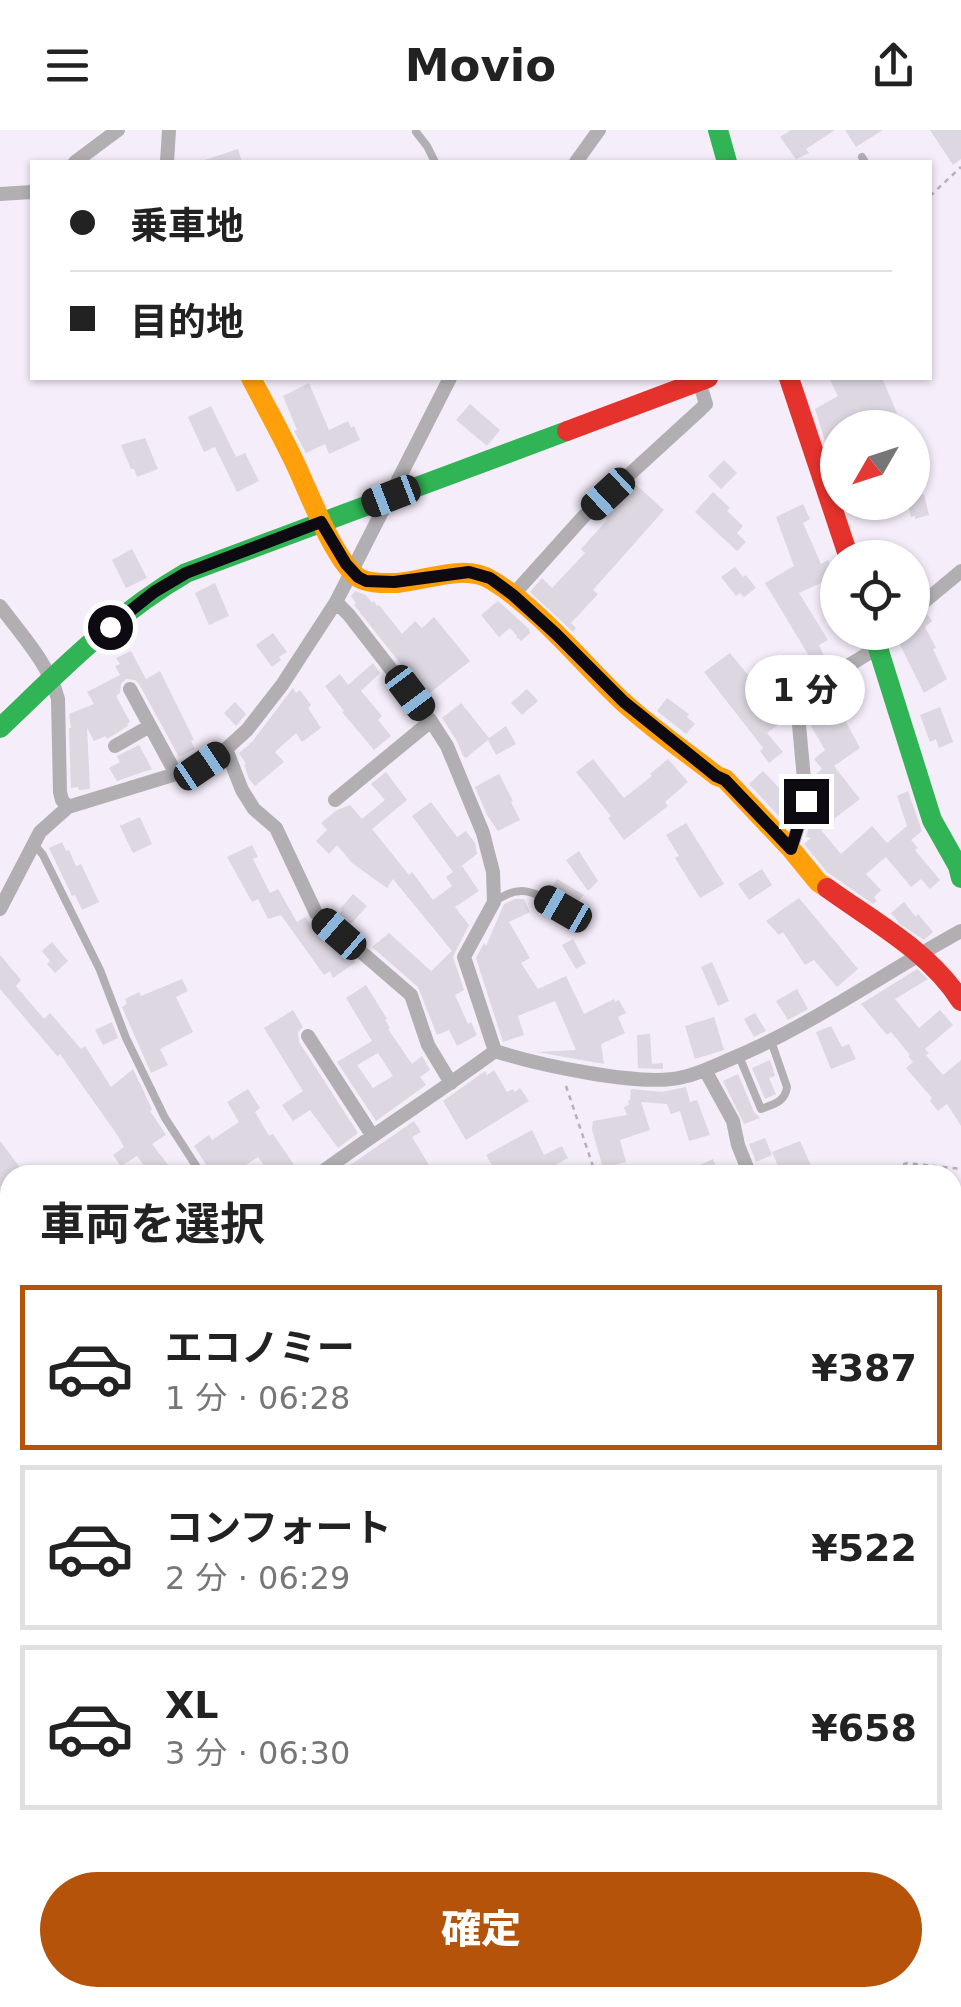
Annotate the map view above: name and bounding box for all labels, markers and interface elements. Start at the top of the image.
icon: menu [40,38,95,93]
icon: share [866,38,921,93]
text: Movio [405,39,556,92]
text: 乗車地 [130,204,244,248]
text: 目的地 [130,300,244,344]
north arrow [820,410,930,520]
map controls [820,410,930,650]
car [576,463,640,525]
car [358,471,424,521]
button: locate [820,540,930,650]
route start [88,605,133,650]
callout: 1 分 [746,656,866,726]
car [380,660,440,726]
text: 1 分 [772,671,838,709]
car [169,737,235,795]
route end [784,779,829,824]
car [530,881,596,937]
car [307,903,371,965]
text: 車両を選択 [40,1198,265,1251]
icon: car [45,1323,135,1413]
text: エコノミー [165,1326,355,1370]
text: ¥387 [811,1346,917,1390]
text: 1 分 · 06:28 [165,1379,350,1417]
icon: car [45,1503,135,1593]
text: コンフォート [165,1506,392,1550]
text: ¥522 [811,1526,917,1570]
text: 2 分 · 06:29 [165,1559,350,1597]
icon: car [45,1683,135,1773]
text: XL [165,1683,219,1727]
text: ¥658 [811,1706,917,1750]
text: 3 分 · 06:30 [165,1734,350,1772]
button: 確定 [40,1872,922,1987]

